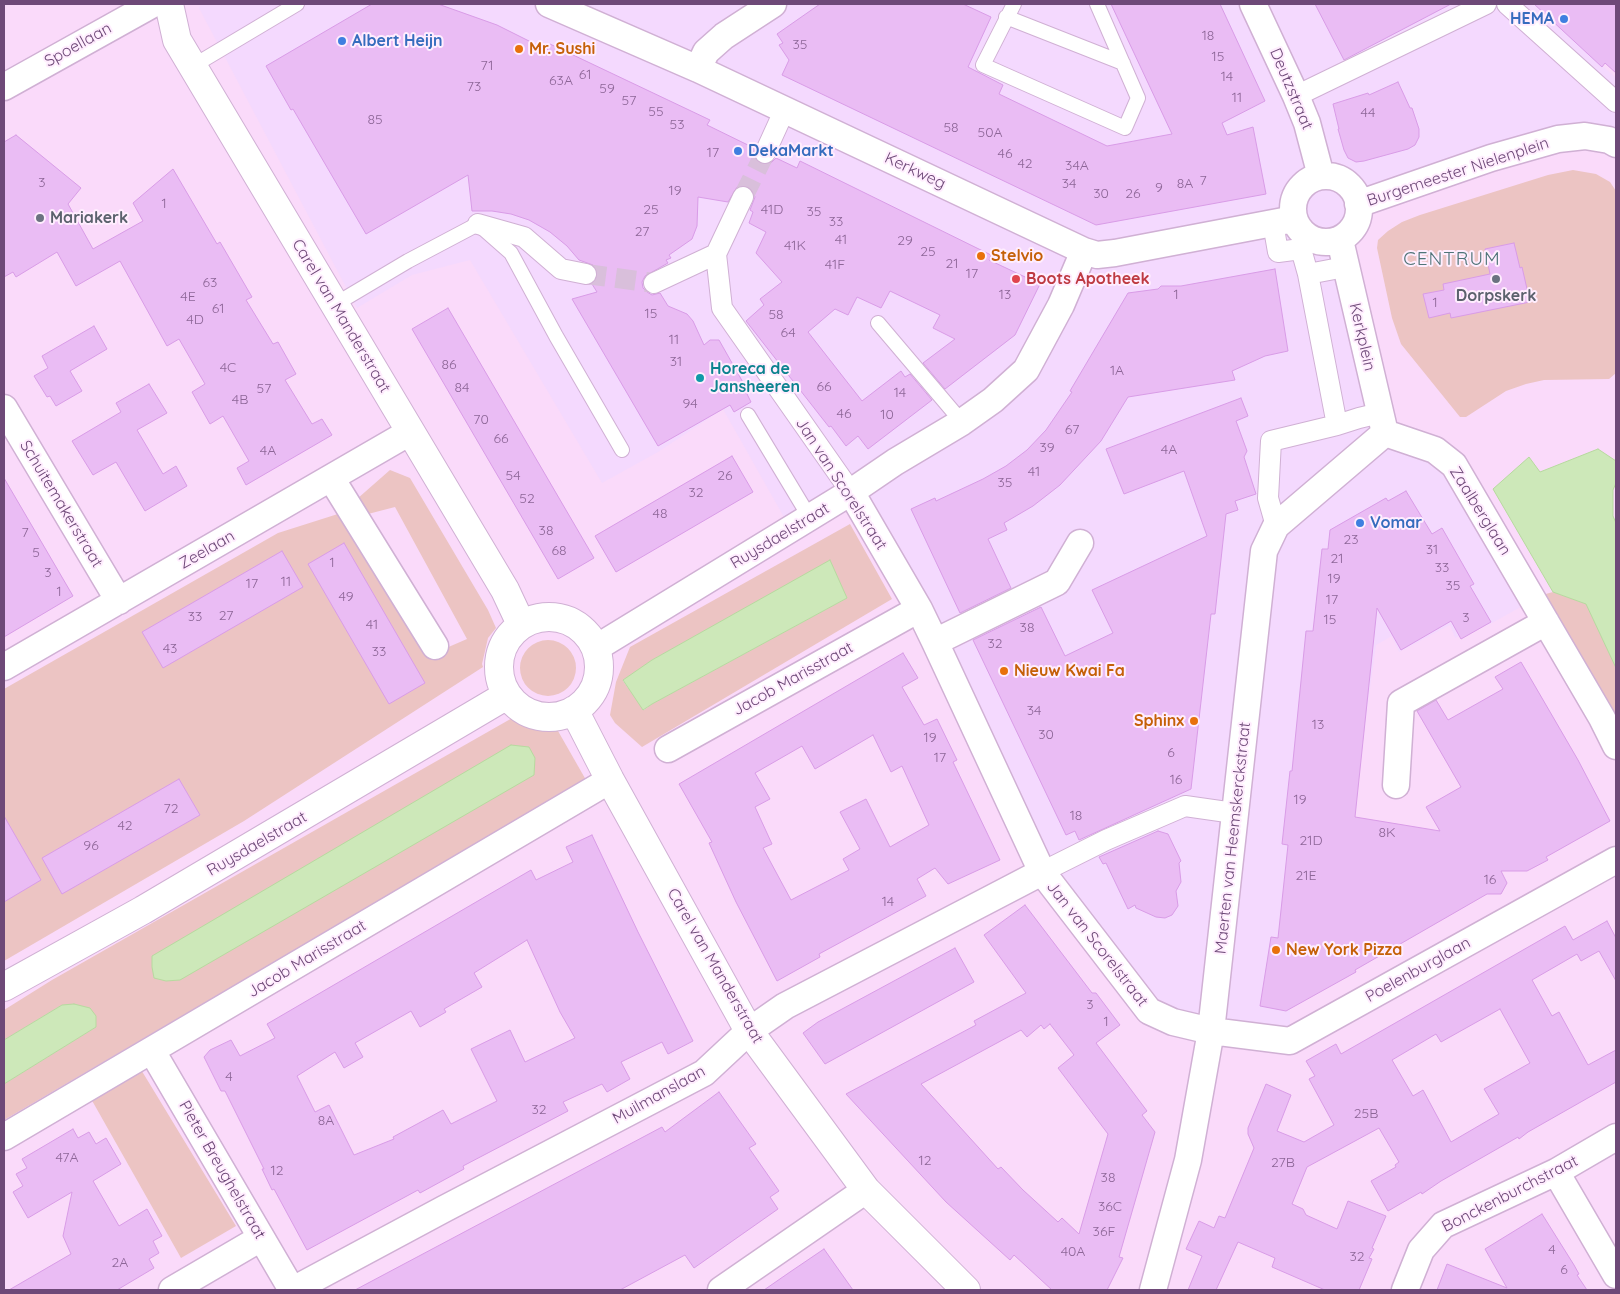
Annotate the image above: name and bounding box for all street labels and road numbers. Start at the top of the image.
street label: Spoellaan [41,19,115,71]
street label: Deutzstraat [1265,45,1317,133]
street label: Burgemeester Nielenplein [1365,134,1551,210]
street label: Kerkweg [881,149,949,193]
street label: Carel van Manderstraat [288,236,394,396]
street label: Kerkplein [1345,301,1379,373]
street label: Jan van Scorelstraat [791,414,891,554]
street label: Schuitemakerstraat [15,437,107,571]
street label: Zaalberglaan [1445,463,1515,559]
street label: Ruysdaelstraat [727,499,833,573]
street label: Zeelaan [176,526,238,574]
street label: Jacob Marisstraat [729,638,857,720]
street label: Maerten van Heemskerckstraat [1211,721,1255,955]
street label: Ruysdaelstraat [204,808,310,880]
street label: Jan van Scorelstraat [1042,878,1152,1010]
street label: Carel van Manderstraat [663,885,767,1047]
street label: Jacob Marisstraat [244,916,370,1002]
street label: Poelenburglaan [1362,933,1474,1007]
street label: Muilmanslaan [609,1062,709,1128]
street label: Pieter Breughelstraat [174,1097,270,1243]
street label: Bonckenburchstraat [1439,1151,1581,1237]

